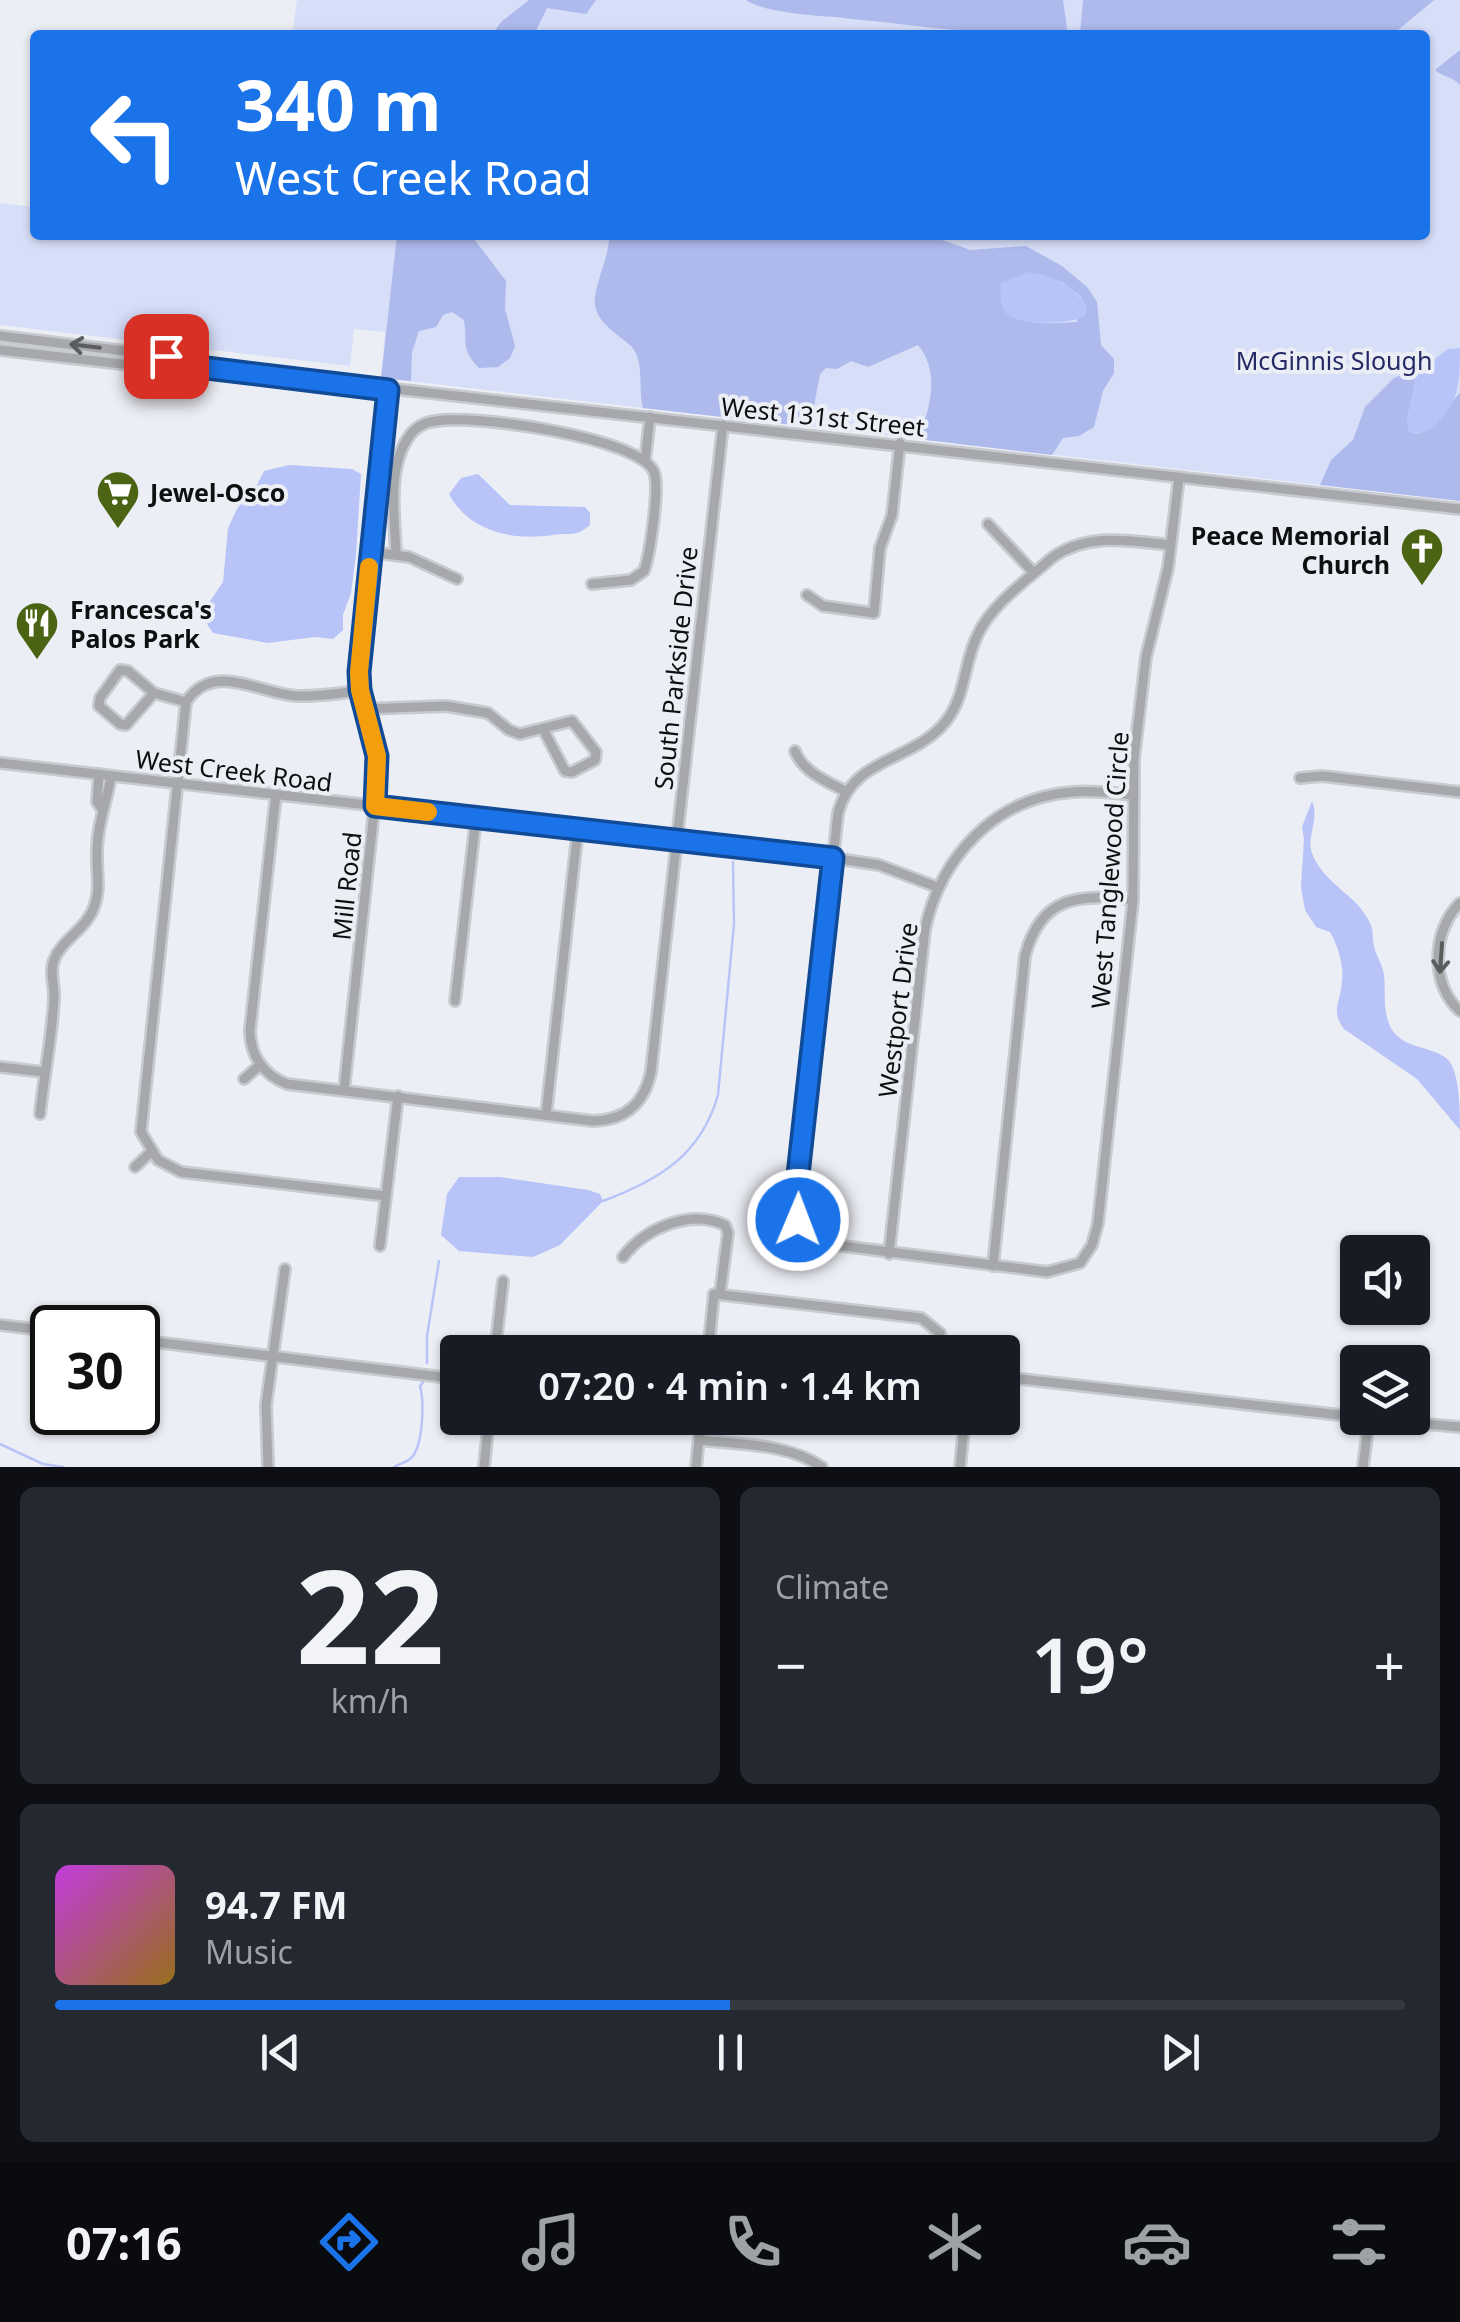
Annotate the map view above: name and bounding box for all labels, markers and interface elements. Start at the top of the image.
text: 340 m [235,56,442,152]
icon: left [70,70,200,200]
text: West Creek Road [235,147,592,208]
pin [124,314,209,399]
icon: arrive [139,329,194,384]
one-way arrow [69,336,102,355]
park label: McGinnis Slough [1236,343,1432,377]
street label: West 131st Street [720,388,926,444]
supermarket icon: Jewel-Osco [95,469,141,530]
place label: Jewel-Osco [148,475,285,509]
place label: Peace Memorial Church [1191,518,1390,581]
church icon: Peace Memorial Church [1399,526,1445,587]
street label: South Parkside Drive [645,545,705,791]
place label: Francesca's Palos Park [70,592,212,655]
restaurant icon: Francesca's Palos Park [14,600,60,661]
street label: West Tanglewood Circle [1082,730,1136,1010]
street label: West Creek Road [134,741,334,799]
street label: Mill Road [323,830,369,942]
street label: Westport Drive [869,921,925,1099]
one-way arrow [1431,941,1450,973]
position arrow [746,1168,850,1272]
map controls [1340,1235,1430,1435]
button: sound [1340,1235,1430,1325]
speed limit sign: 30 [30,1305,160,1435]
button: layers [1340,1345,1430,1435]
text: 07:20 · 4 min · 1.4 km [538,1359,922,1411]
text: 22 [296,1525,444,1702]
text: Climate [775,1565,889,1608]
text: 19° [1031,1613,1149,1715]
text: − [775,1627,806,1702]
text: + [1374,1627,1405,1702]
text: km/h [331,1679,409,1722]
text: 94.7 FM [205,1878,347,1930]
text: Music [205,1930,293,1973]
icon: previous [253,2025,308,2080]
icon: pause [703,2025,758,2080]
icon: next [1153,2025,1208,2080]
icon: directions [314,2207,384,2277]
icon: music [516,2207,586,2277]
icon: phone [718,2207,788,2277]
icon: climate [920,2207,990,2277]
icon: car [1122,2207,1192,2277]
icon: filters [1324,2207,1394,2277]
text: 07:16 [66,2212,182,2273]

